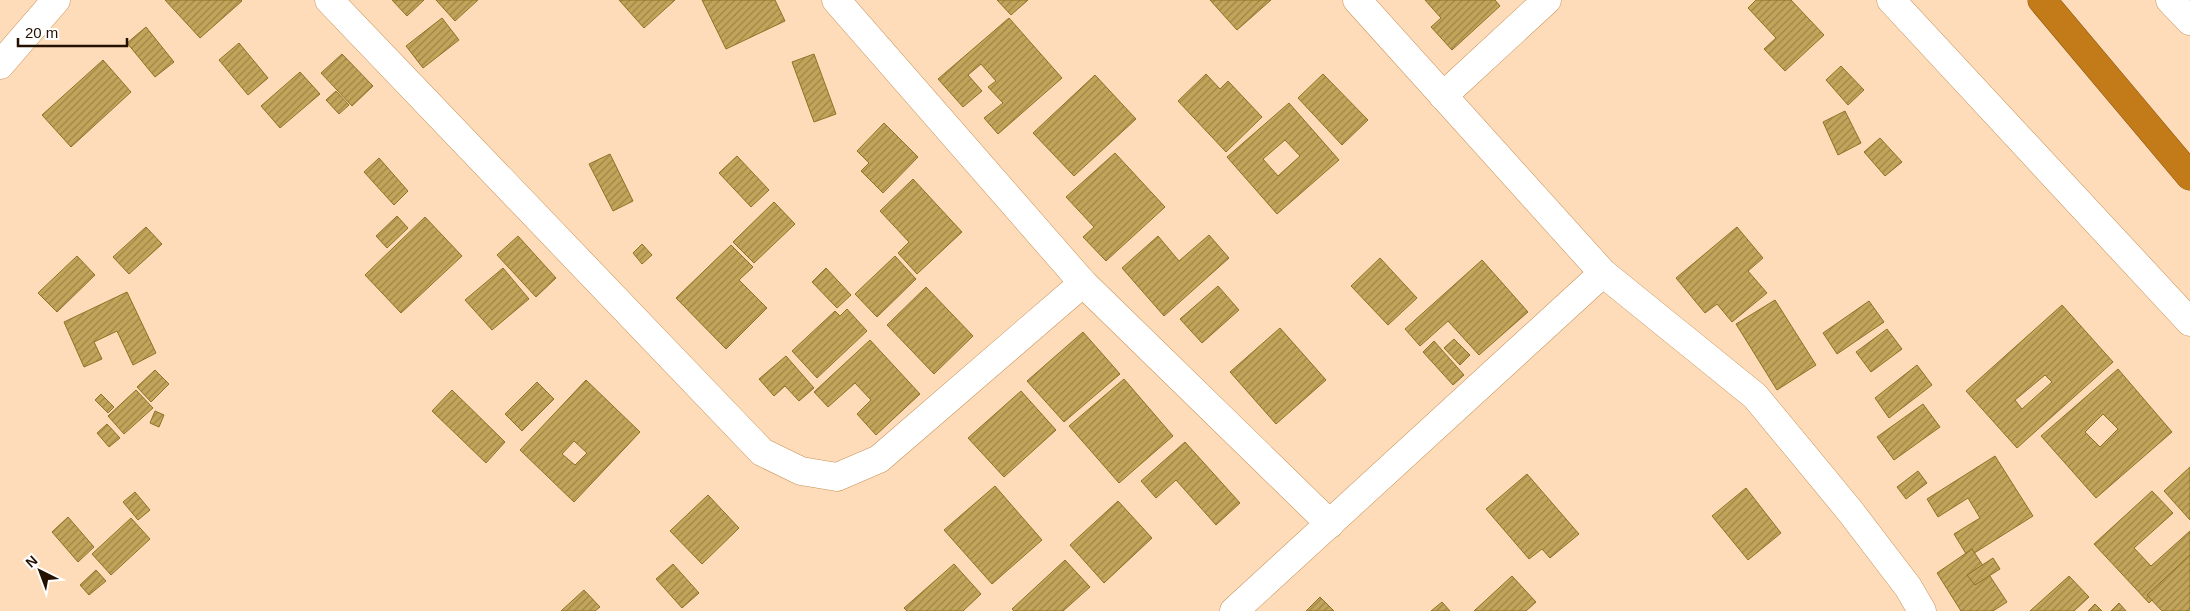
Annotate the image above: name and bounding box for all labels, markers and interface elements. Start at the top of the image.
scale bar [18,15,126,47]
text: 20 m [25,24,58,41]
north arrow [15,546,65,596]
text: N [22,552,40,571]

